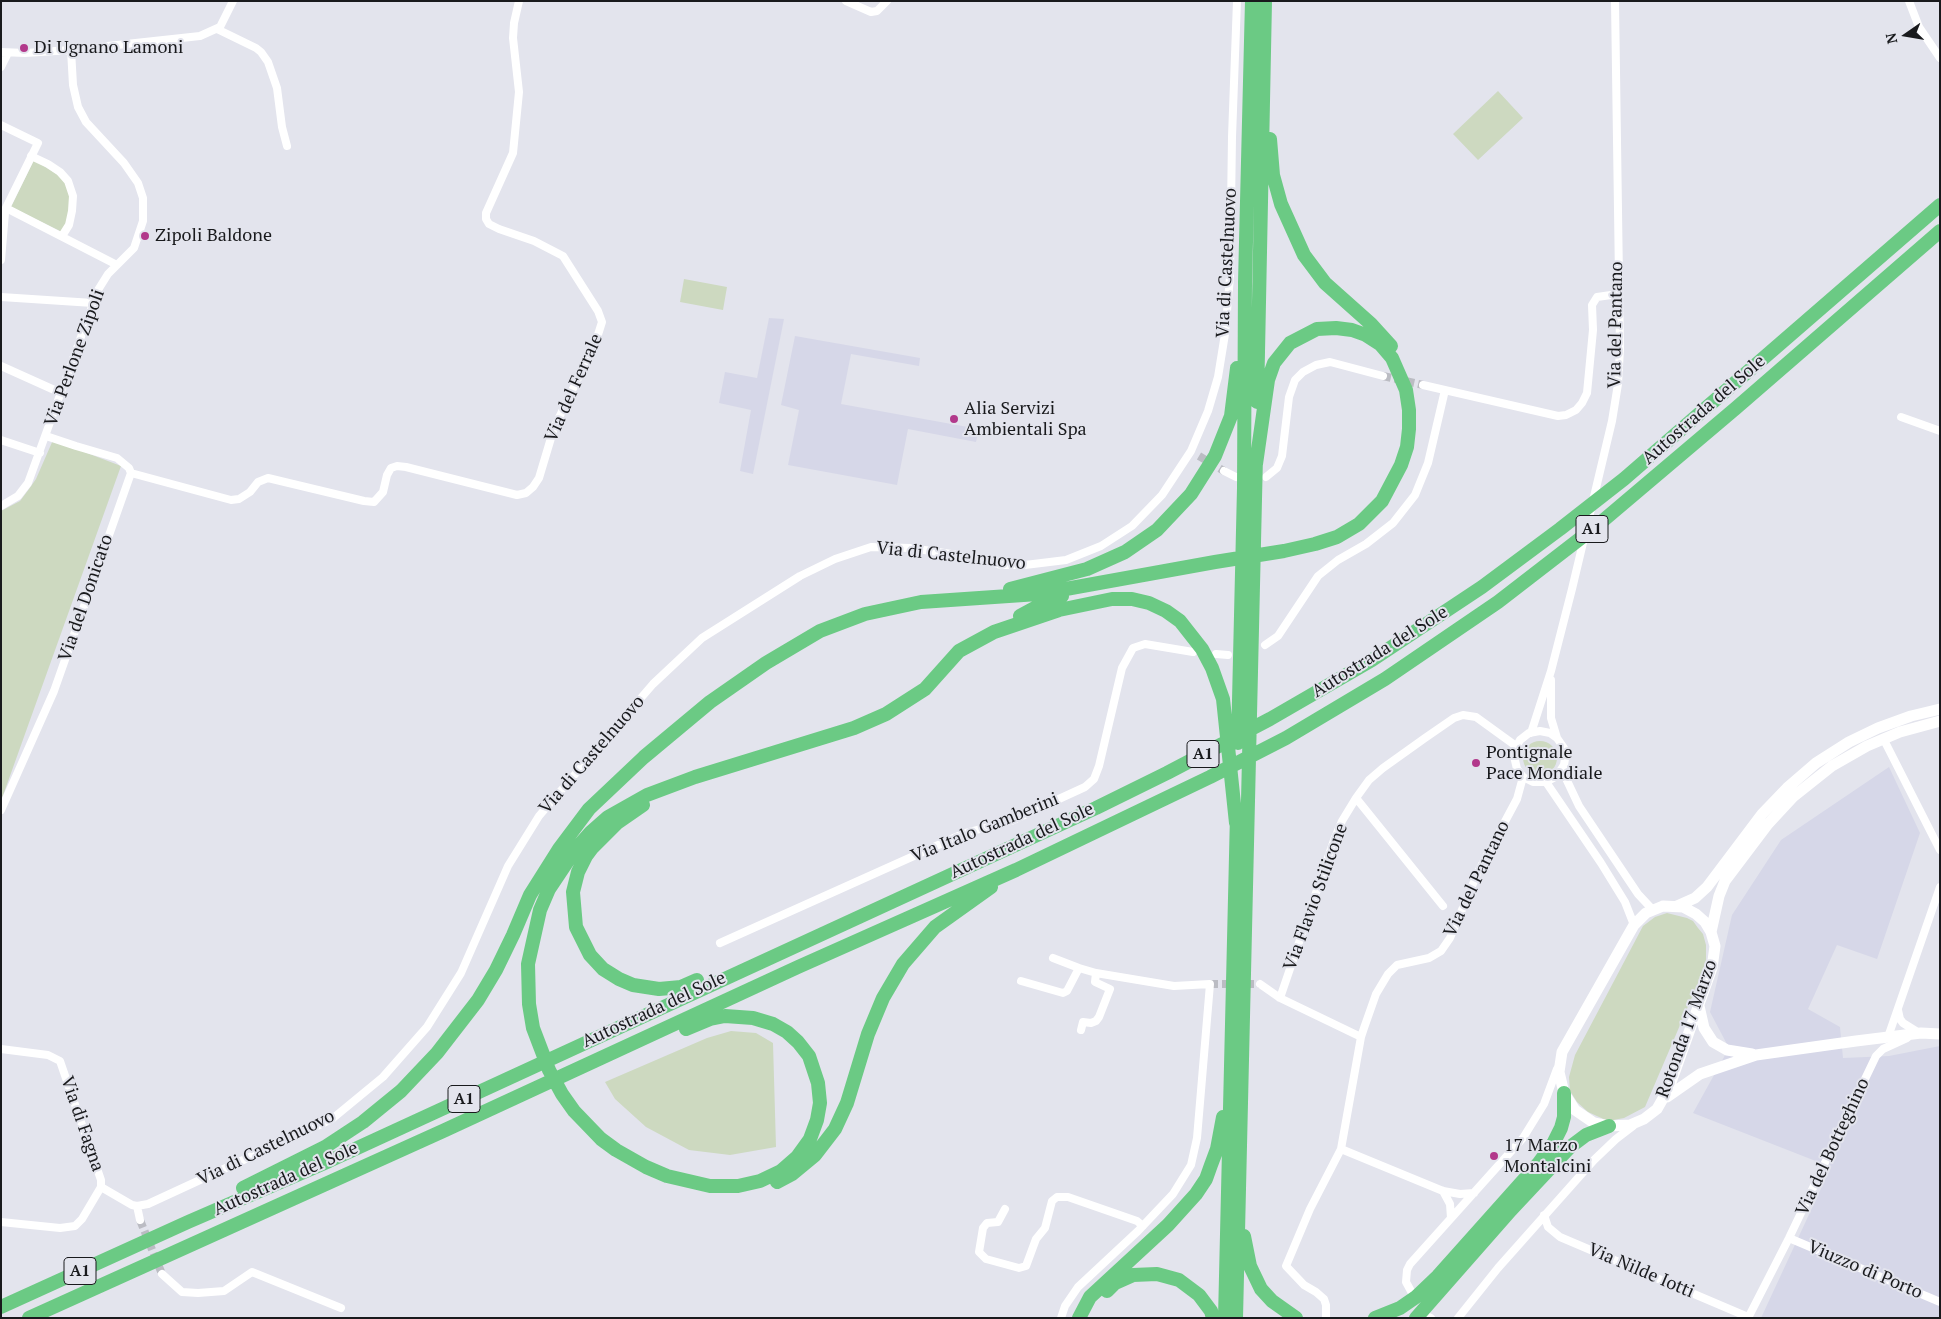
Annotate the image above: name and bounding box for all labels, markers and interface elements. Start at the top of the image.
north arrow [1881,10,1931,60]
text: N [1880,31,1901,46]
place label: Di Ugnano Lamoni [34,37,183,59]
marker: Di Ugnano Lamoni [18,42,30,54]
street label: Via di Castelnuovo [1212,188,1242,338]
place label: Zipoli Baldone [155,225,272,247]
marker: Zipoli Baldone [139,230,151,242]
street label: Via del Pantano [1604,261,1628,389]
street label: Via Perlone Zipoli [40,287,110,429]
street label: Via del Ferrale [540,331,608,445]
street label: Autostrada del Sole [1638,351,1770,469]
place label: Alia Servizi Ambientali Spa [964,398,1087,440]
marker: Alia Servizi Ambientali Spa [948,413,960,425]
road number: A1 [1576,516,1608,542]
street label: Via del Donicato [54,532,118,664]
street label: Via di Castelnuovo [875,537,1027,575]
street label: Autostrada del Sole [1308,601,1452,703]
street label: Via di Castelnuovo [535,691,649,819]
road number: A1 [1187,741,1219,768]
place label: Pontignale Pace Mondiale [1486,742,1603,784]
marker: Pontignale Pace Mondiale [1470,757,1482,769]
street label: Via Italo Gamberini [908,789,1062,867]
street label: Autostrada del Sole [947,798,1097,884]
street label: Via del Pantano [1439,817,1515,941]
street label: Via Flavio Stilicone [1279,821,1353,973]
street label: Rotonda 17 Marzo [1652,957,1722,1101]
street label: Autostrada del Sole [579,967,729,1053]
street label: Via di Fagna [56,1074,108,1174]
street label: Via del Botteghino [1792,1075,1874,1219]
road number: A1 [448,1086,480,1112]
street label: Via di Castelnuovo [194,1105,338,1191]
place label: 17 Marzo Montalcini [1504,1135,1591,1178]
street label: Autostrada del Sole [210,1137,362,1221]
marker: 17 Marzo Montalcini [1488,1150,1500,1162]
street label: Viuzzo di Porto [1804,1236,1926,1304]
street label: Via Nilde Iotti [1585,1239,1697,1303]
road number: A1 [64,1258,96,1284]

